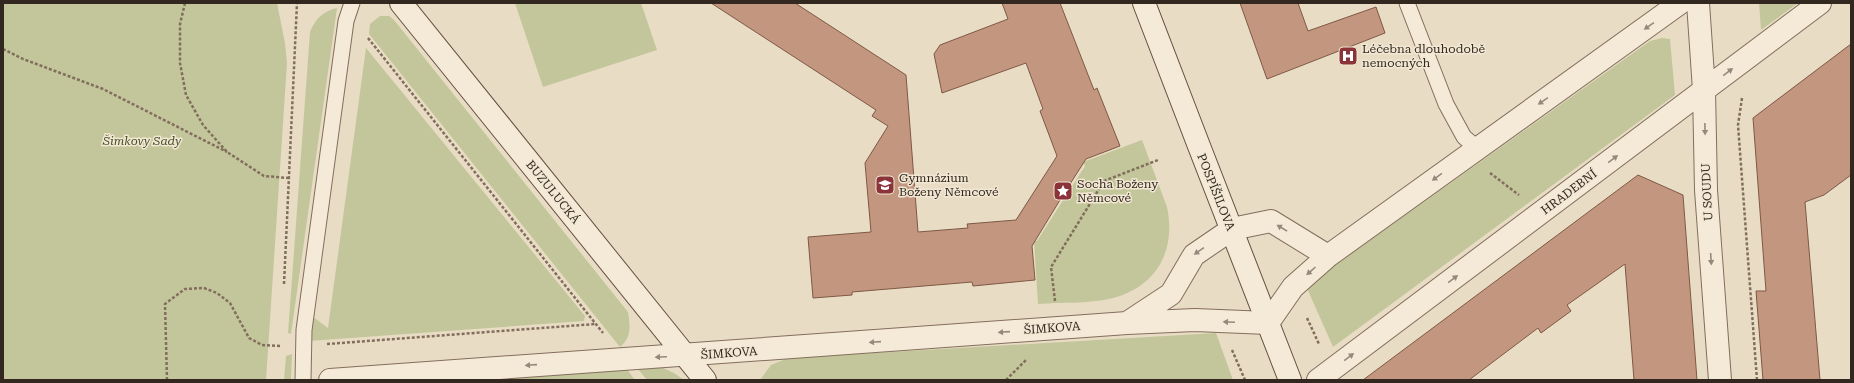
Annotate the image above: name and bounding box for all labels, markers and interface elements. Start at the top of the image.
one-way arrow [1644,22,1654,30]
place label: Léčebna dlouhodobě nemocných [1362,42,1486,70]
hospital icon: Léčebna dlouhodobě nemocných [1337,45,1359,67]
one-way arrow [1723,68,1733,76]
one-way arrow [1538,97,1548,105]
one-way arrow [1701,123,1708,135]
park label: Šimkovy Sady [102,134,182,148]
street label: POSPÍŠILOVA [1194,151,1238,233]
one-way arrow [1608,155,1618,163]
street label: BUZULUCKÁ [523,157,583,227]
street label: U SOUDU [1698,162,1716,221]
street label: HRADEBNÍ [1538,167,1600,217]
place label: Gymnázium Boženy Němcové [899,171,999,199]
one-way arrow [1432,173,1443,181]
school or university icon: Gymnázium Boženy Němcové [874,174,896,196]
place label: Socha Boženy Němcové [1077,177,1159,205]
place icon: Socha Boženy Němcové [1052,180,1074,202]
one-way arrow [1276,225,1288,232]
one-way arrow [1194,247,1205,255]
one-way arrow [1708,253,1714,265]
one-way arrow [1306,266,1315,275]
one-way arrow [1447,274,1458,283]
one-way arrow [1223,318,1235,325]
street label: ŠIMKOVA [1023,319,1082,337]
one-way arrow [998,328,1010,335]
one-way arrow [868,338,881,345]
street label: ŠIMKOVA [700,344,759,362]
one-way arrow [1343,352,1354,361]
one-way arrow [654,354,667,360]
one-way arrow [525,362,537,369]

